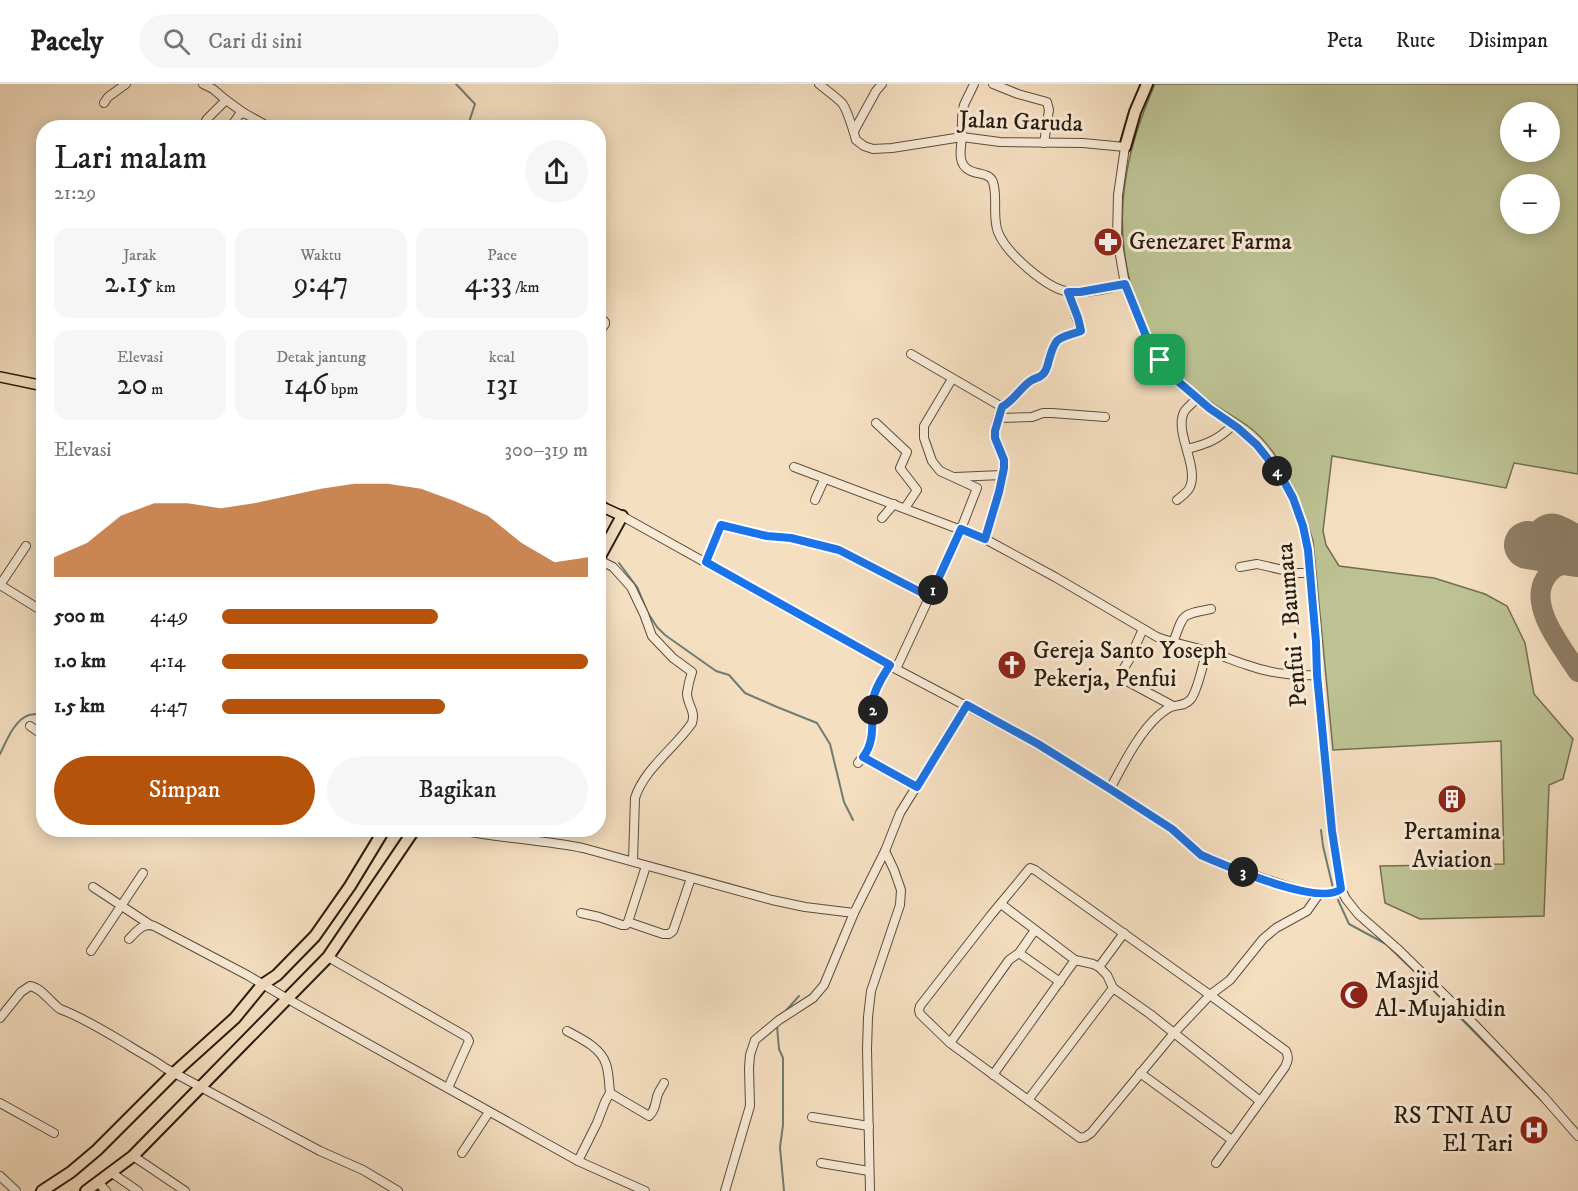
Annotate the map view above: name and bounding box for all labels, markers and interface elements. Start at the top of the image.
search box [139,14,559,68]
text: Pacely [30,24,103,59]
icon: search [160,25,193,58]
text: Cari di sini [208,28,302,55]
text: Peta [1327,28,1363,54]
text: Rute [1396,28,1435,54]
text: Disimpan [1468,28,1548,54]
map controls [1500,102,1560,234]
button: + [1500,102,1560,162]
street label: Jalan Garuda [956,105,1084,139]
text: Lari malam [54,138,207,179]
button: share [525,140,588,203]
button: − [1500,174,1560,234]
text: 21:29 [54,181,96,206]
pharmacy icon: Genezaret Farma [1092,226,1124,258]
place label: Genezaret Farma [1129,227,1293,257]
text: Jarak [123,245,157,265]
text: Waktu [300,245,342,265]
text: Pace [487,245,517,265]
text: 2.15 [104,265,152,302]
text: 9:47 [294,265,348,302]
text: 4:33 [464,265,512,302]
text: km [152,277,176,297]
text: /km [512,277,540,297]
pin [1134,334,1185,385]
icon: arrive [1143,343,1176,376]
text: Elevasi [117,347,163,367]
text: Detak jantung [276,347,366,367]
text: kcal [489,347,515,367]
text: 20 [117,367,148,404]
text: 146 [284,367,327,404]
text: 131 [485,367,519,404]
text: m [148,379,163,399]
text: bpm [327,379,358,399]
text: Elevasi [54,438,112,463]
text: 300–319 m [504,438,588,463]
pin: 4 [1262,456,1292,486]
text: 4 [1272,461,1282,481]
street label: Penfui - Baumata [1270,541,1314,708]
pin: 1 [918,575,948,605]
text: 1 [930,580,936,600]
text: 500 m [54,604,105,629]
text: 4:49 [150,604,188,629]
place label: Gereja Santo Yoseph Pekerja, Penfui [1033,636,1228,694]
text: 1.0 km [54,649,106,674]
text: 4:14 [150,649,186,674]
church icon: Gereja Santo Yoseph Pekerja, Penfui [996,649,1028,681]
text: 1.5 km [54,694,105,719]
text: 4:47 [150,694,188,719]
pin: 2 [858,695,888,725]
text: 2 [869,700,877,720]
button: Simpan [54,756,315,825]
button: Bagikan [327,756,588,825]
building icon: Pertamina Aviation [1436,783,1468,815]
place label: Pertamina Aviation [1403,817,1501,875]
pin: 3 [1228,857,1258,887]
text: 3 [1240,862,1246,882]
place label: Masjid Al-Mujahidin [1375,966,1506,1024]
mosque icon: Masjid Al-Mujahidin [1338,979,1370,1011]
place label: RS TNI AU El Tari [1393,1101,1513,1159]
hospital icon: RS TNI AU El Tari [1518,1114,1550,1146]

